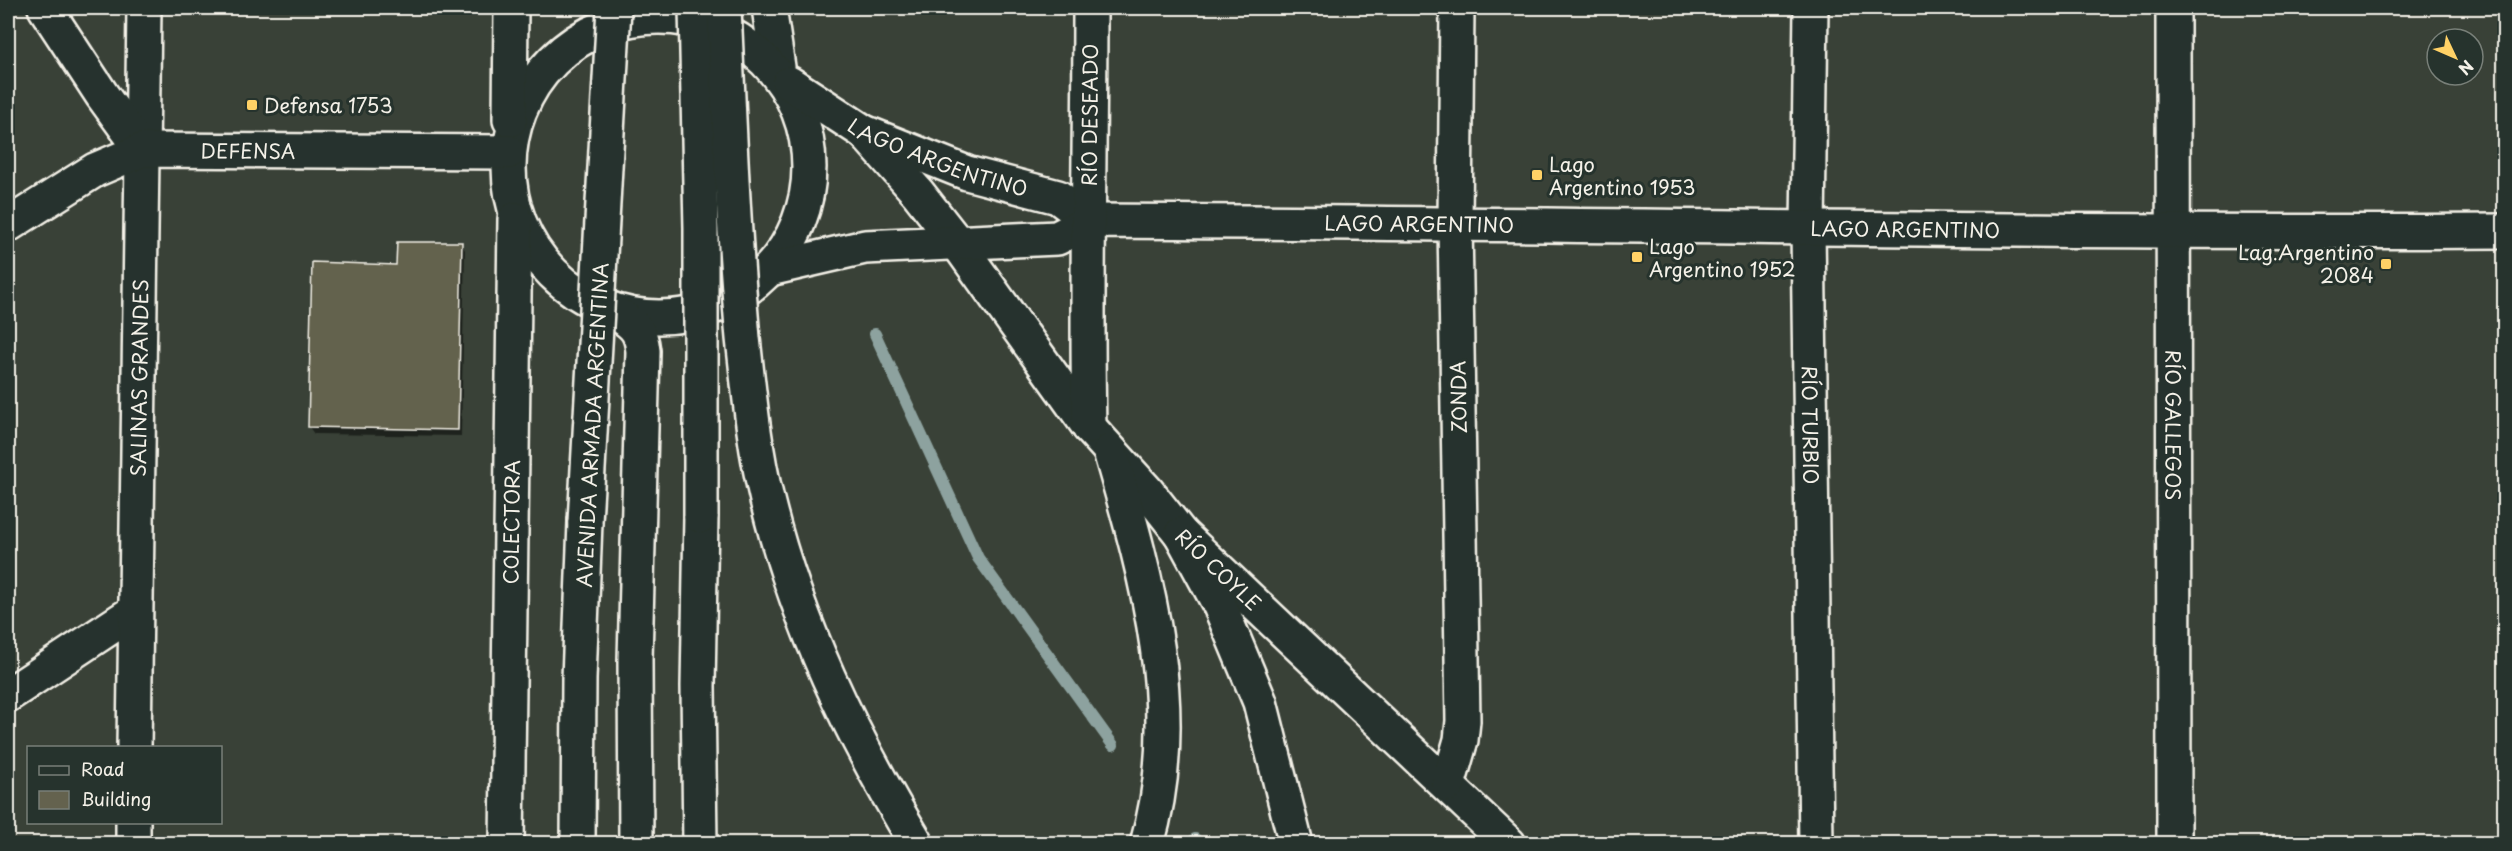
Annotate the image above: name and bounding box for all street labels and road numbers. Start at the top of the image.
street label: RÍO DESEADO [1074,43,1105,187]
street label: LAGO ARGENTINO [842,110,1031,203]
street label: DEFENSA [201,135,295,166]
street label: LAGO ARGENTINO [1324,208,1514,240]
street label: LAGO ARGENTINO [1810,213,2000,245]
street label: AVENIDA ARMADA ARGENTINA [569,262,615,588]
street label: SALINAS GRANDES [123,279,155,477]
street label: RÍO GALLEGOS [2158,349,2189,501]
street label: ZONDA [1442,360,1474,434]
street label: RÍO TURBIO [1795,365,1826,485]
street label: COLECTORA [495,460,527,585]
street label: RÍO COYLE [1169,521,1268,618]

